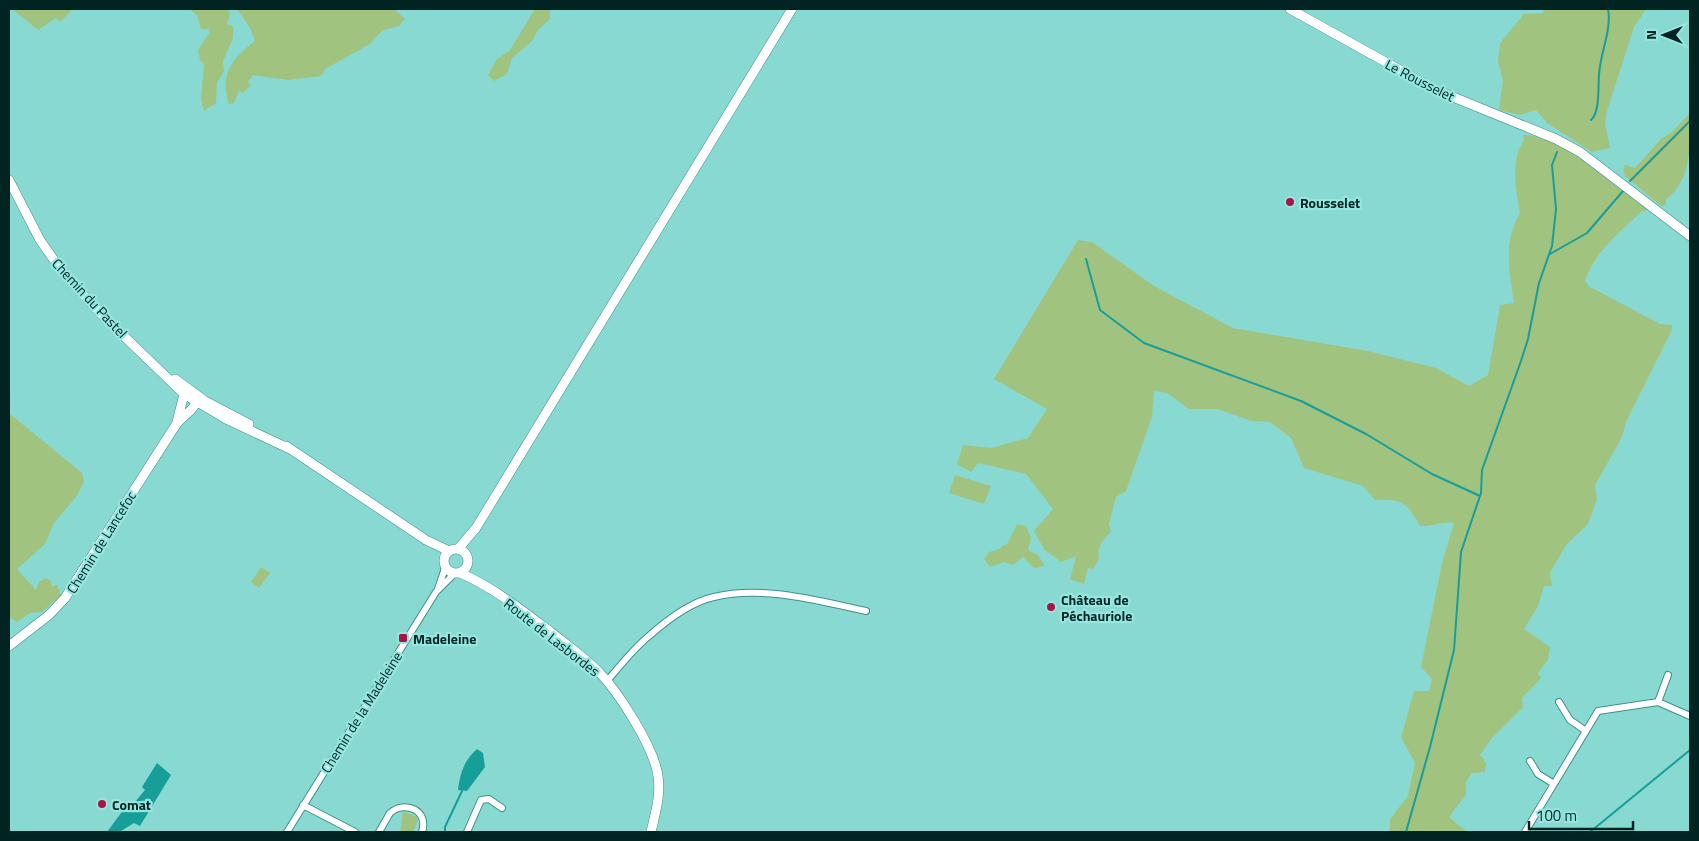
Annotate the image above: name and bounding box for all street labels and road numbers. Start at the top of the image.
street label: Le Rousselet [1382,54,1458,107]
street label: Chemin du Pastel [47,253,133,343]
street label: Chemin de Lancefoc [61,487,141,597]
street label: Route de Lasbordes [500,593,604,681]
street label: Chemin de la Madeleine [315,647,407,777]

